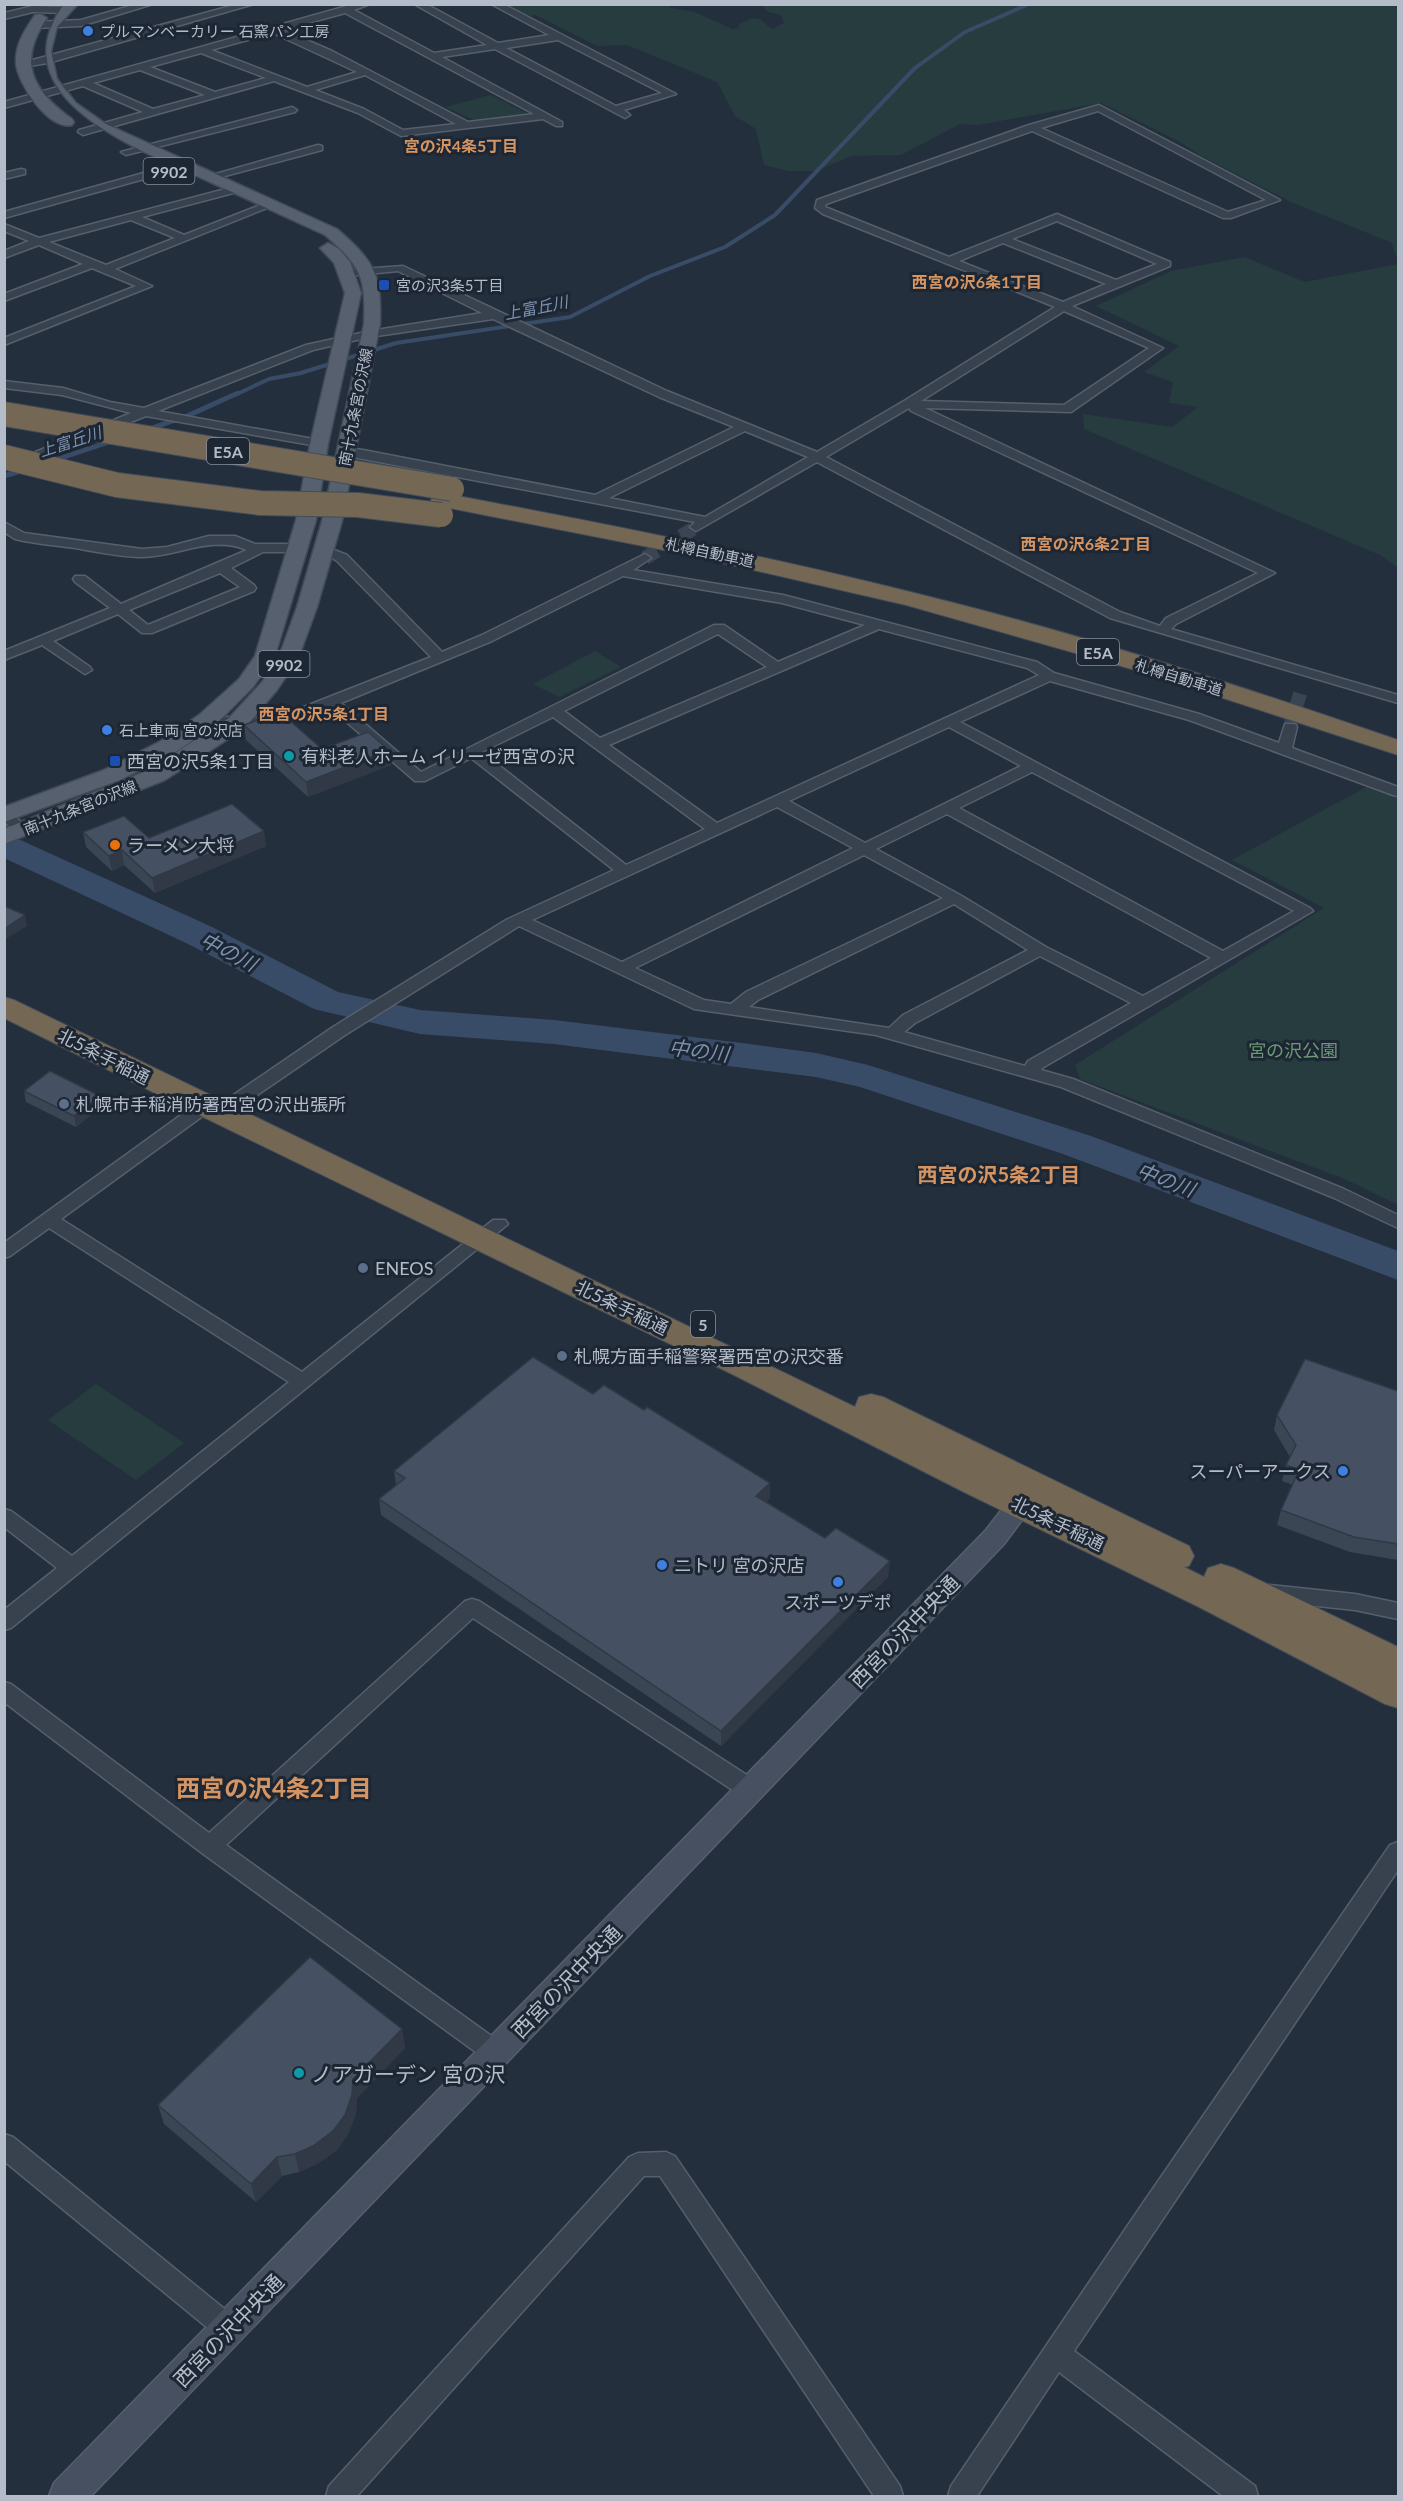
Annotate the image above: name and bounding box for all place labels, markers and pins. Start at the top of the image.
place label: プルマンベーカリー 石窯パン工房 [100,22,330,40]
marker: プルマンベーカリー 石窯パン工房 [81,24,95,38]
place label: 宮の沢3条5丁目 [396,276,503,294]
marker: 宮の沢3条5丁目 [377,278,391,292]
place label: 石上車両 宮の沢店 [119,721,243,739]
marker: 石上車両 宮の沢店 [100,723,114,737]
place label: 有料老人ホーム イリーゼ西宮の沢 [301,745,575,767]
marker: 有料老人ホーム イリーゼ西宮の沢 [282,749,296,763]
place label: 西宮の沢5条1丁目 [127,750,274,772]
marker: 西宮の沢5条1丁目 [108,754,122,768]
place label: ラーメン大将 [127,834,234,856]
marker: ラーメン大将 [108,838,122,852]
place label: 札幌市手稲消防署西宮の沢出張所 [76,1093,346,1115]
marker: 札幌市手稲消防署西宮の沢出張所 [57,1097,71,1111]
place label: ENEOS [375,1257,433,1279]
marker: ENEOS [356,1261,370,1275]
place label: 札幌方面手稲警察署西宮の沢交番 [574,1345,844,1367]
marker: 札幌方面手稲警察署西宮の沢交番 [555,1349,569,1363]
place label: スーパーアークス [1190,1460,1331,1482]
marker: スーパーアークス [1336,1464,1350,1478]
place label: ニトリ 宮の沢店 [674,1554,805,1576]
marker: ニトリ 宮の沢店 [655,1558,669,1572]
marker: スポーツデポ [831,1575,845,1589]
place label: スポーツデポ [784,1591,892,1613]
place label: ノアガーデン 宮の沢 [311,2061,505,2086]
marker: ノアガーデン 宮の沢 [292,2066,306,2080]

